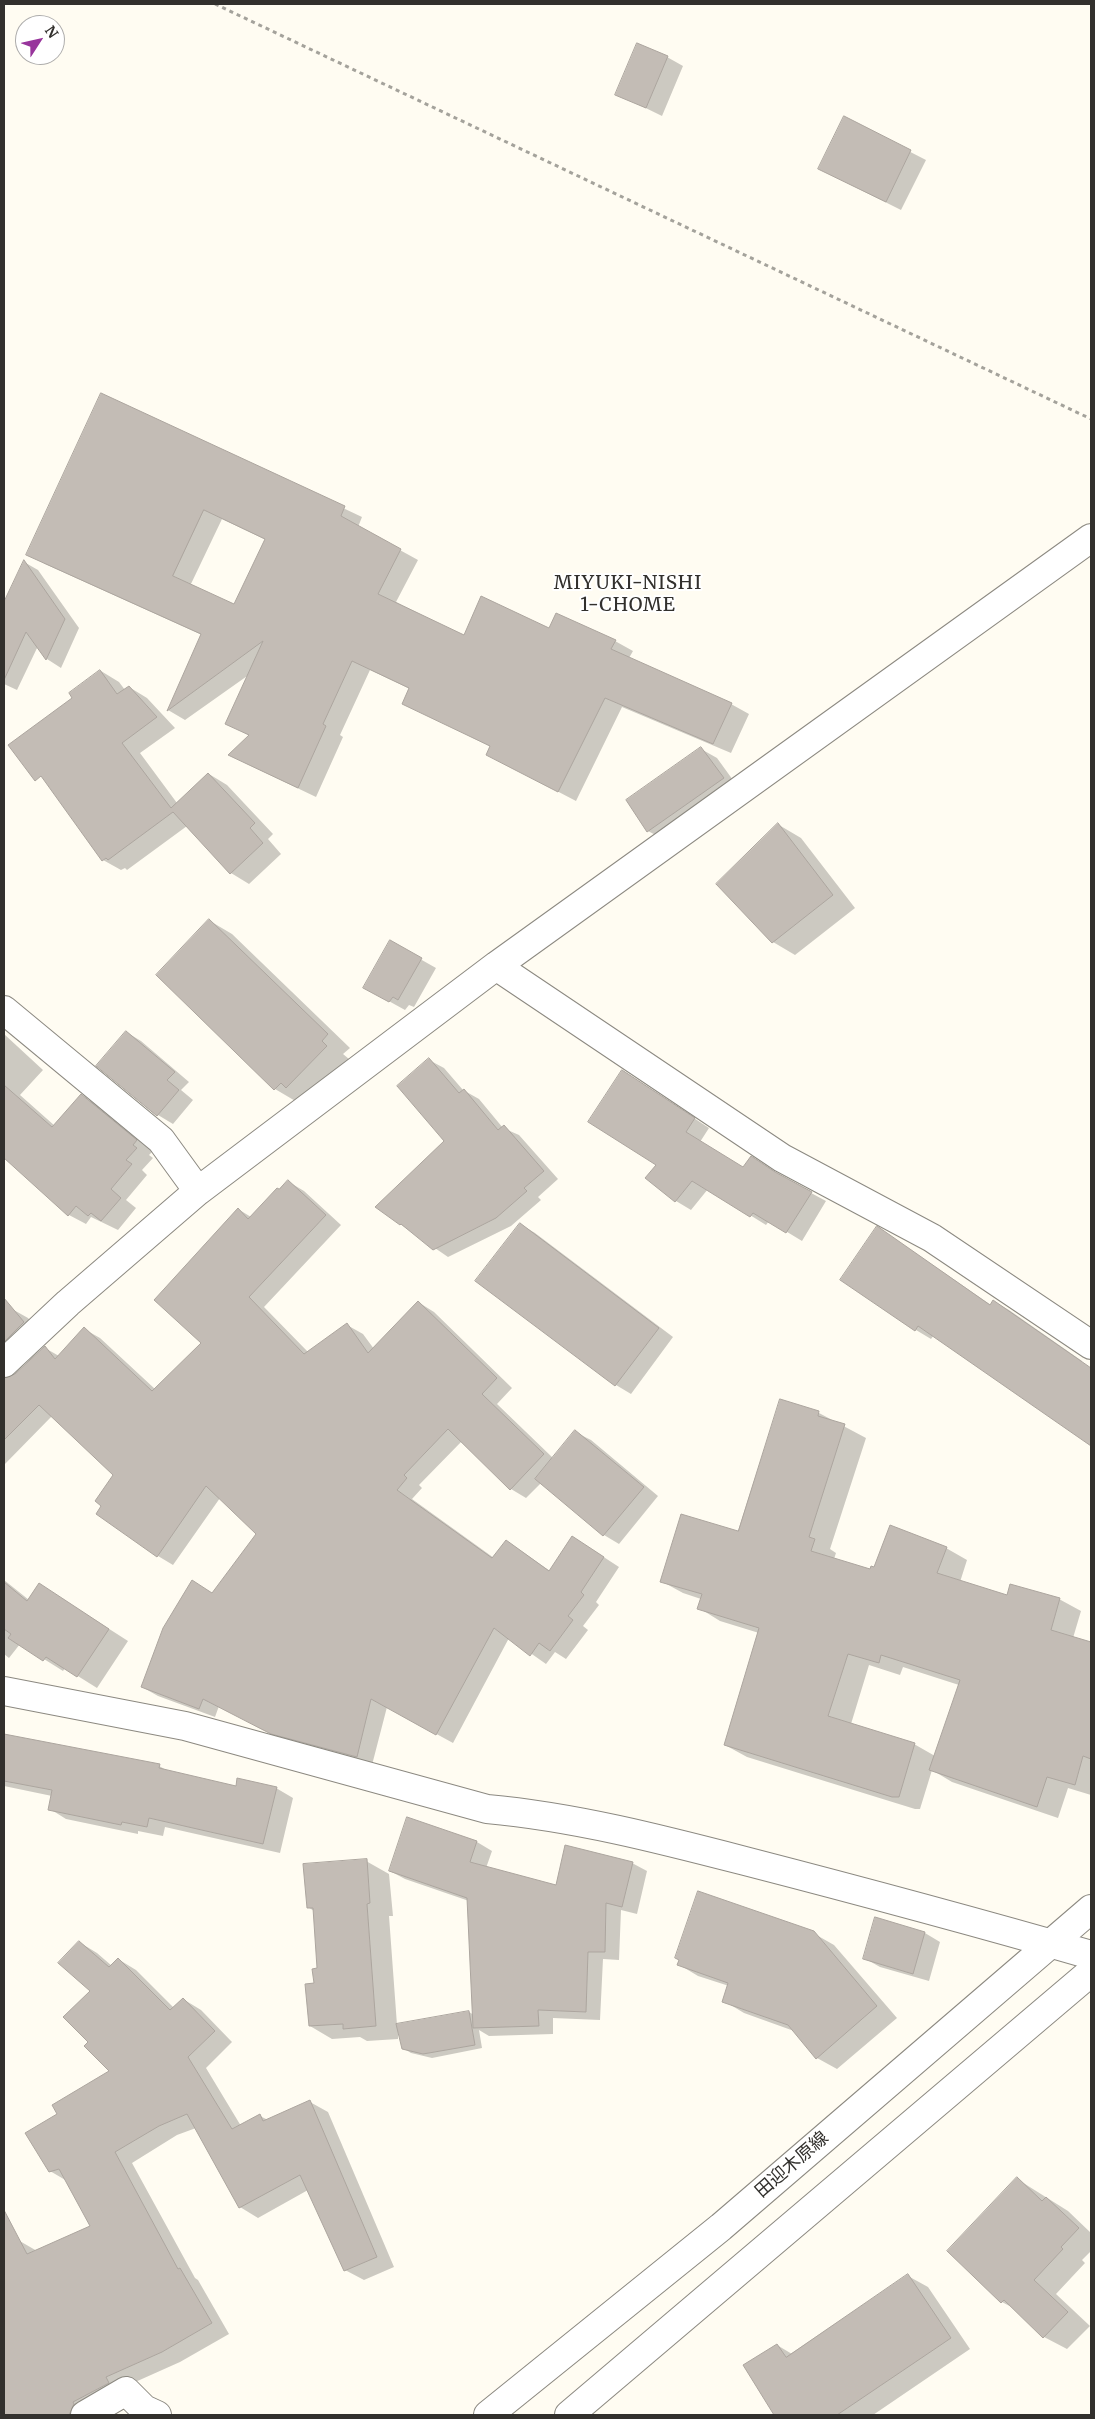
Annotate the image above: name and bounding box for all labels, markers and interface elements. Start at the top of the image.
north arrow [15,15,65,65]
text: N [41,22,62,42]
district label: MIYUKI-NISHI 1-CHOME [552,573,704,617]
street label: 田迎木原線 [751,2127,833,2203]

